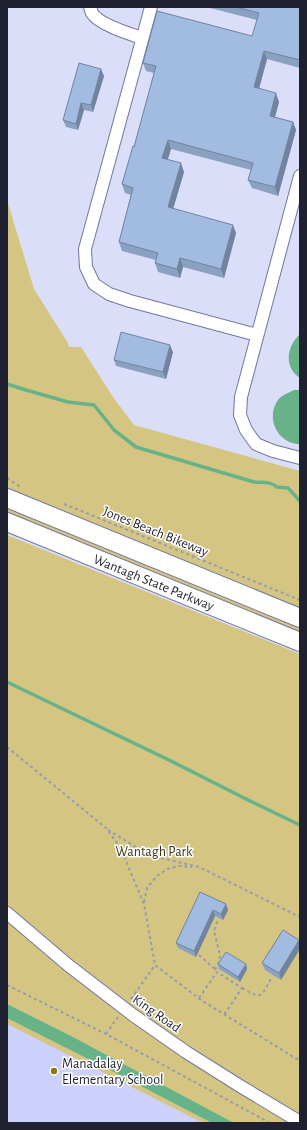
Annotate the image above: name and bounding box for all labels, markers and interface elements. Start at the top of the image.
street label: Jones Beach Bikeway [101,504,210,559]
street label: Wantagh State Parkway [91,552,216,614]
park label: Wantagh Park [116,845,193,859]
street label: King Road [130,992,183,1035]
place label: Manadalay Elementary School [62,1057,164,1087]
marker: Manadalay Elementary School [49,1066,59,1076]

